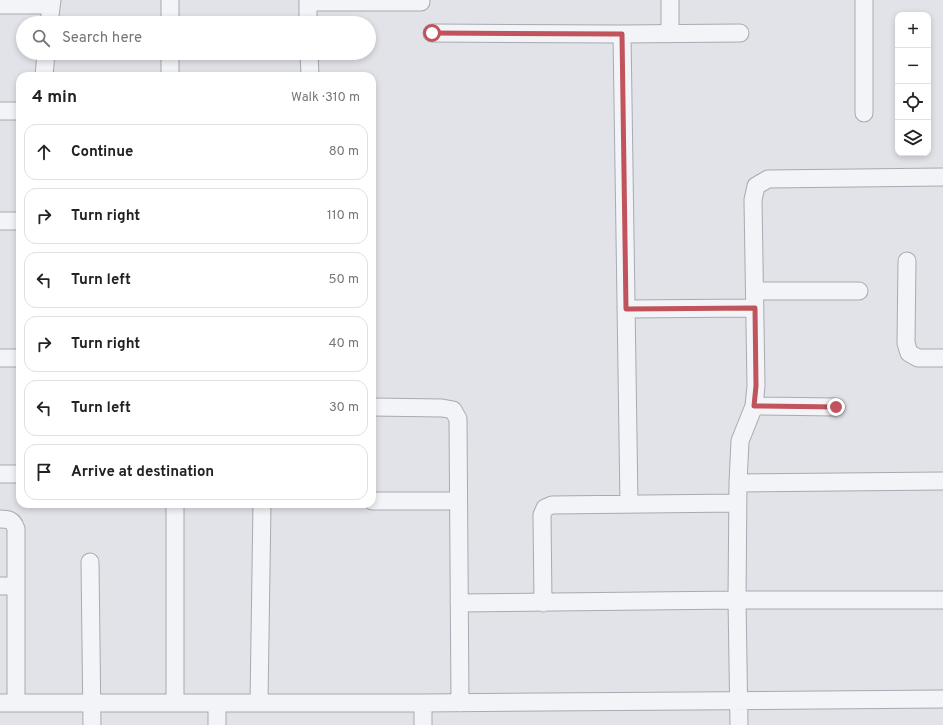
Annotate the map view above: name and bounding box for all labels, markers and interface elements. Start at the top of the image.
map controls [895,12,931,156]
button: + [895,12,931,48]
search box [16,16,376,60]
route start [423,24,441,42]
icon: search [30,27,52,49]
text: Search here [62,29,142,48]
button: − [895,48,931,84]
button: locate [895,84,931,120]
text: 4 min [32,87,77,109]
text: Walk · 310 m [291,90,360,106]
button: layers [895,120,931,156]
icon: ahead [33,141,55,163]
text: Continue [71,143,133,162]
text: 80 m [329,144,359,160]
icon: right [33,205,55,227]
text: Turn right [71,207,140,226]
text: 110 m [327,208,359,224]
icon: left [33,269,55,291]
text: Turn left [71,271,131,290]
text: 50 m [329,272,359,288]
icon: right [33,333,55,355]
text: Turn right [71,335,140,354]
text: 40 m [329,336,359,352]
icon: left [33,397,55,419]
route end [827,398,845,416]
text: Turn left [71,399,131,418]
text: 30 m [329,400,359,416]
icon: arrive [33,461,55,483]
text: Arrive at destination [71,463,214,482]

